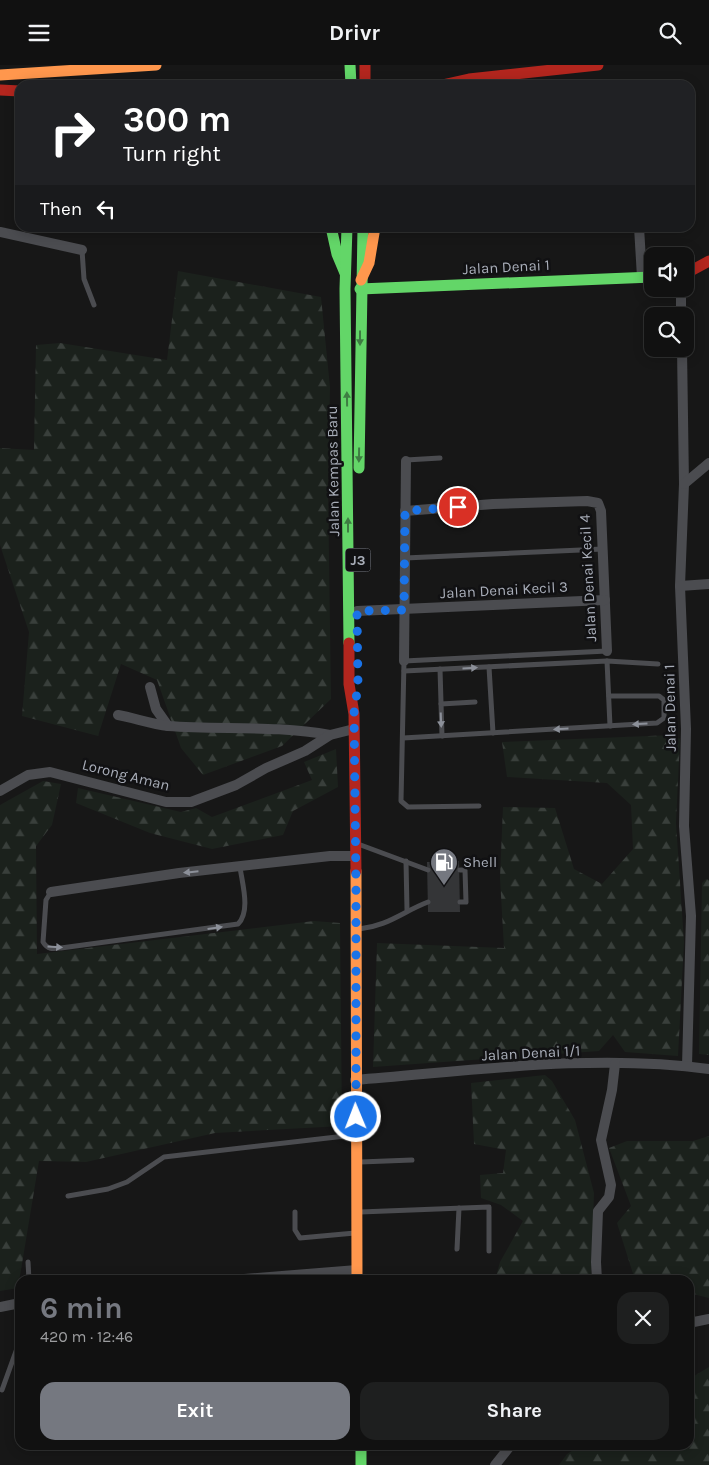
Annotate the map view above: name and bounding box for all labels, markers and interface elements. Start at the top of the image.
icon: menu [25,19,53,47]
icon: search [656,19,684,47]
text: Drivr [329,20,380,46]
text: 300 m [123,99,231,140]
icon: right [40,100,105,165]
text: Turn right [123,141,221,167]
icon: left [92,195,120,223]
text: Then [40,198,82,220]
map controls [644,247,694,357]
button: sound [644,247,694,297]
street label: Jalan Denai 1 [462,256,550,278]
button: search [644,307,694,357]
one-way arrow [356,330,364,346]
one-way arrow [342,391,350,407]
street label: Jalan Kempas Baru [323,405,343,537]
one-way arrow [355,447,363,463]
pin [437,486,479,528]
icon: arrive [444,493,472,521]
street label: Jalan Denai Kecil 4 [576,513,600,642]
one-way arrow [344,517,352,533]
road number: J3 [346,549,370,571]
street label: Jalan Denai Kecil 3 [440,578,568,602]
one-way arrow [463,663,479,671]
street label: Jalan Denai 1 [660,664,680,752]
one-way arrow [438,712,446,728]
one-way arrow [632,720,648,728]
one-way arrow [553,725,569,733]
street label: Lorong Aman [80,755,172,795]
fuel station icon: Shell [429,847,459,886]
place label: Shell [463,853,497,871]
one-way arrow [183,868,199,876]
one-way arrow [208,923,224,931]
one-way arrow [47,944,63,952]
street label: Jalan Denai 1/1 [481,1041,581,1065]
position arrow [329,1090,381,1142]
text: 6 min [40,1290,123,1326]
button: close [617,1292,669,1344]
text: 420 m · 12:46 [40,1327,133,1346]
button: Exit [40,1382,350,1440]
button: Share [360,1382,669,1440]

